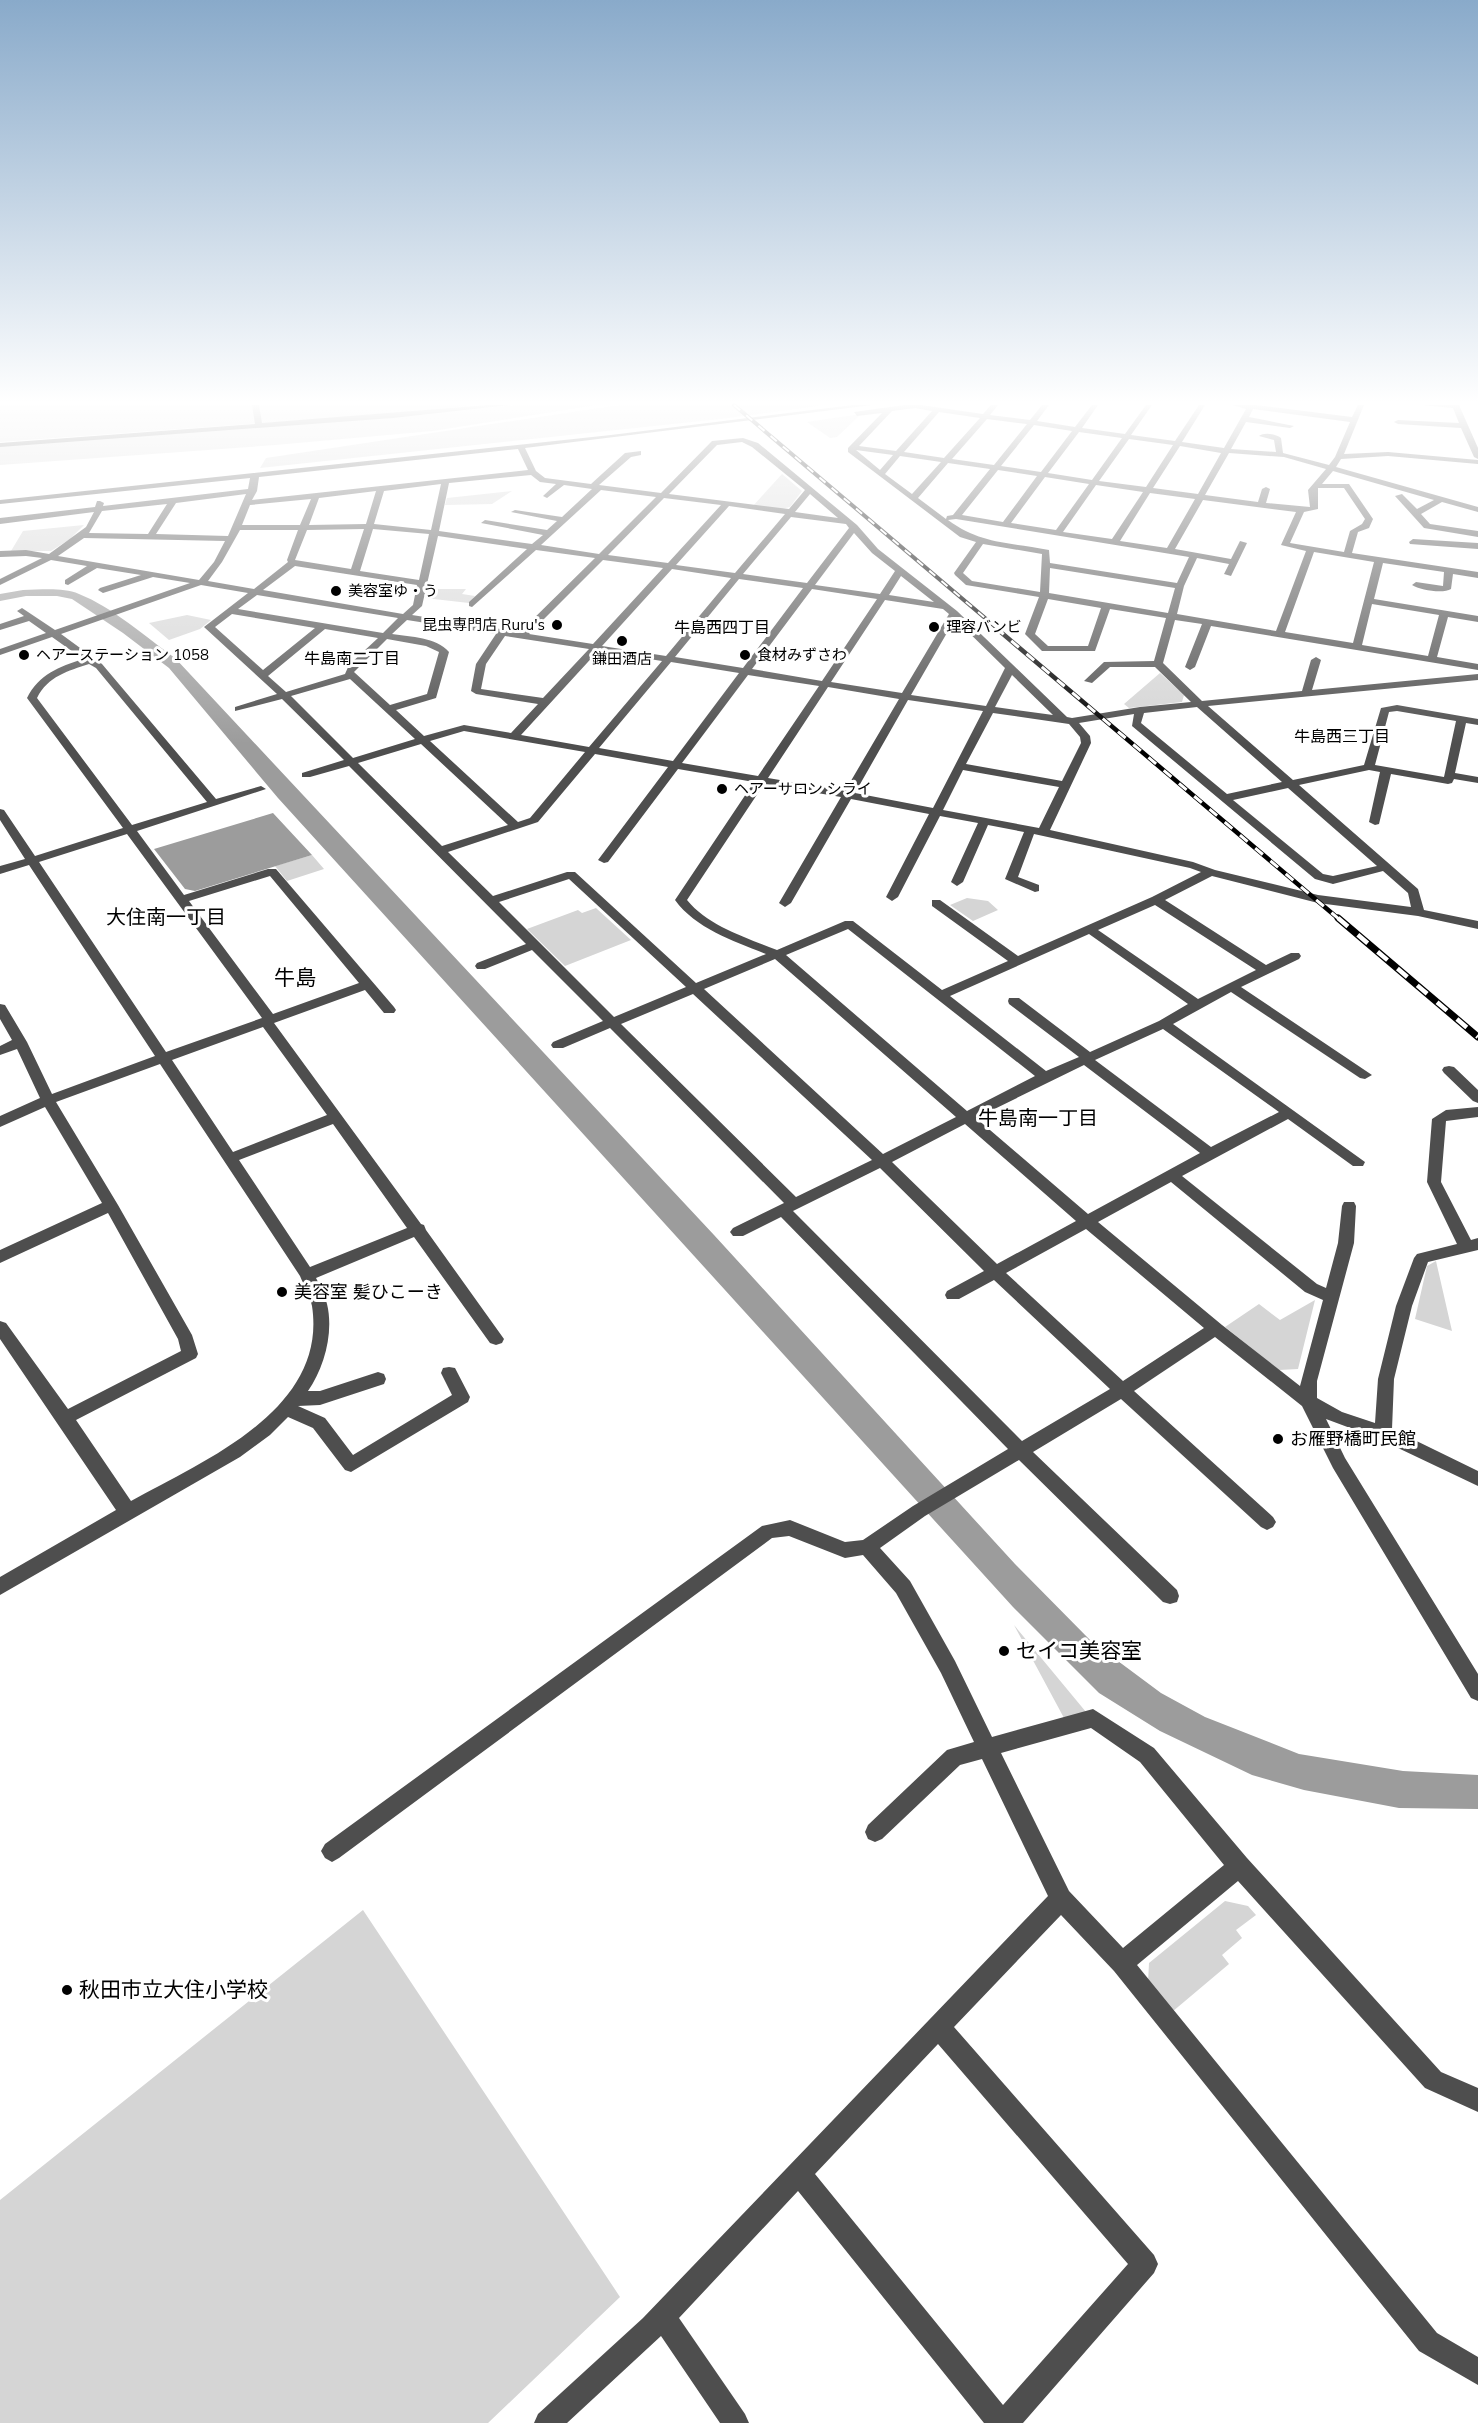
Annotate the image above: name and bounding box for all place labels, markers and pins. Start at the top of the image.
place label: 美容室ゆ・う [348,581,438,600]
marker: 美容室ゆ・う [329,584,343,598]
place label: 昆虫専門店 Ruru's [422,615,545,634]
place label: 理容バンビ [946,617,1022,636]
marker: 昆虫専門店 Ruru's [550,618,564,632]
marker: 理容バンビ [927,620,941,634]
marker: 鎌田酒店 [615,634,629,648]
place label: ヘアーステーション 1058 [36,645,209,664]
place label: 食材みずさわ [757,645,847,664]
marker: ヘアーステーション 1058 [17,648,31,662]
marker: 食材みずさわ [738,648,752,662]
place label: 鎌田酒店 [592,649,652,668]
place label: ヘアーサロン シライ [734,779,872,798]
marker: ヘアーサロン シライ [715,782,729,796]
place label: 美容室 髪ひこーき [294,1280,443,1303]
marker: 美容室 髪ひこーき [275,1285,289,1299]
place label: お雁野橋町民館 [1290,1427,1416,1450]
marker: お雁野橋町民館 [1271,1432,1285,1446]
place label: セイコ美容室 [1016,1637,1142,1663]
marker: セイコ美容室 [997,1644,1011,1658]
place label: 秋田市立大住小学校 [79,1976,268,2002]
marker: 秋田市立大住小学校 [60,1983,74,1997]

